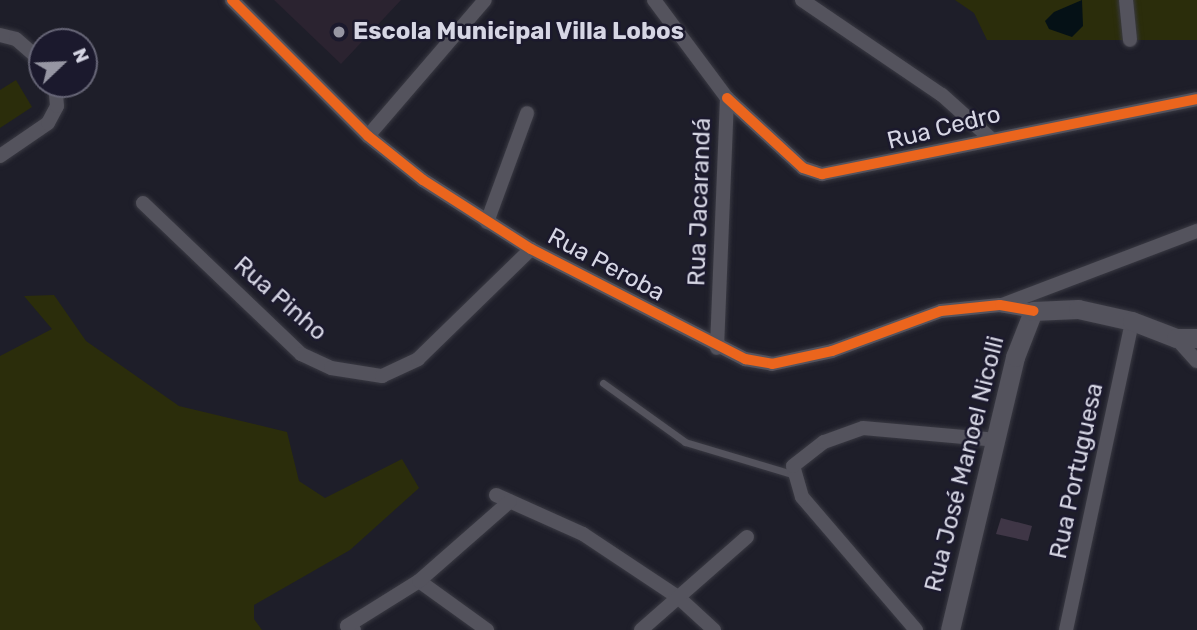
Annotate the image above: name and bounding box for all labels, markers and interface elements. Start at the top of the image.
place label: Escola Municipal Villa Lobos [353,18,685,46]
marker: Escola Municipal Villa Lobos [331,24,347,40]
north arrow [28,28,98,98]
text: N [68,45,94,66]
street label: Rua Cedro [884,100,1004,156]
street label: Rua Jacarandá [683,117,717,287]
street label: Rua Peroba [543,222,669,308]
street label: Rua Pinho [228,251,332,347]
street label: Rua José Manoel Nicolli [919,333,1011,595]
street label: Rua Portuguesa [1044,380,1110,562]

